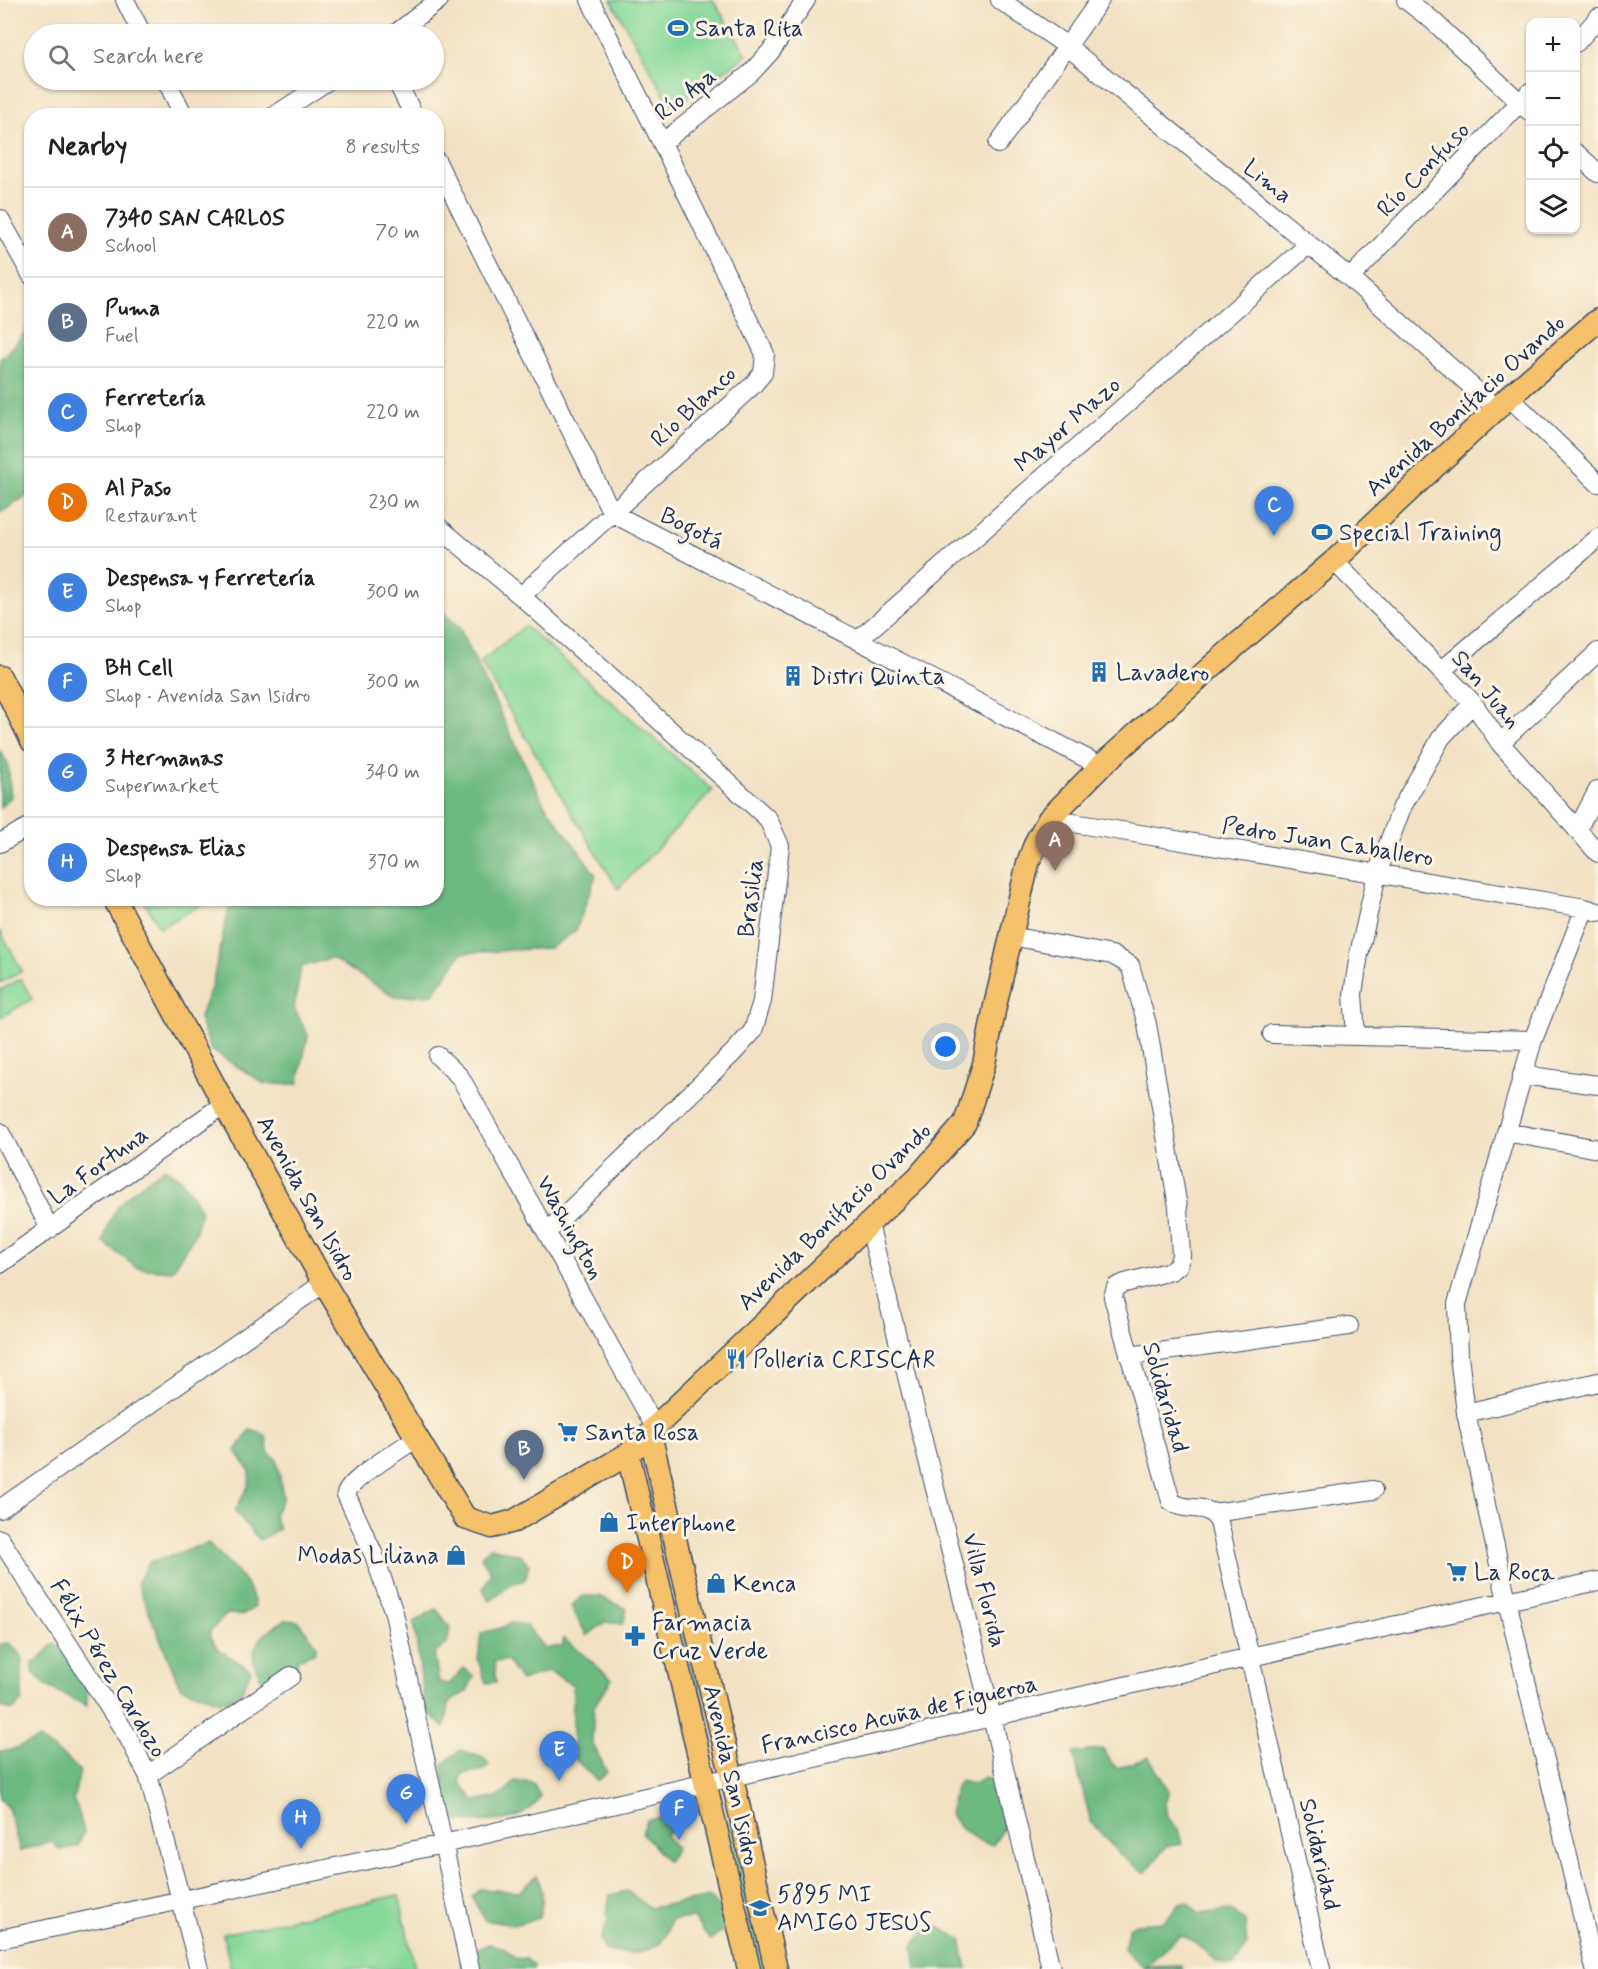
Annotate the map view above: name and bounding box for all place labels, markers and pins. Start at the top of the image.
place label: Santa Rita [695,14,803,45]
sports icon: Santa Rita [666,16,690,40]
pin: C [1254,486,1294,536]
place label: Special Training [1339,518,1502,551]
sports icon: Special Training [1310,520,1334,544]
place label: Lavadero [1116,658,1210,689]
building icon: Lavadero [1087,660,1111,684]
place label: Distri Quinta [810,662,945,693]
building icon: Distri Quinta [781,664,805,688]
pin: A [1036,822,1074,871]
place label: Polleria CRISCAR [753,1345,936,1376]
restaurant icon: Polleria CRISCAR [724,1347,748,1371]
place label: Santa Rosa [585,1418,699,1449]
supermarket icon: Santa Rosa [556,1420,580,1444]
pin: B [504,1430,544,1480]
place label: Interphone [626,1508,737,1539]
shop icon: Interphone [597,1510,621,1534]
place label: Modas Liliana [297,1541,439,1572]
shop icon: Modas Liliana [444,1543,468,1567]
pin: D [608,1544,646,1593]
place label: La Roca [1474,1558,1555,1589]
supermarket icon: La Roca [1445,1560,1469,1584]
place label: Kenca [733,1569,796,1600]
shop icon: Kenca [704,1571,728,1595]
place label: Farmacia Cruz Verde [652,1608,768,1667]
pharmacy icon: Farmacia Cruz Verde [623,1624,647,1648]
pin: E [540,1732,578,1781]
pin: G [386,1774,426,1824]
pin: F [660,1790,698,1840]
pin: H [282,1800,320,1849]
place label: 5895 MI AMIGO JESUS [777,1880,931,1939]
school or university icon: 5895 MI AMIGO JESUS [748,1896,772,1920]

